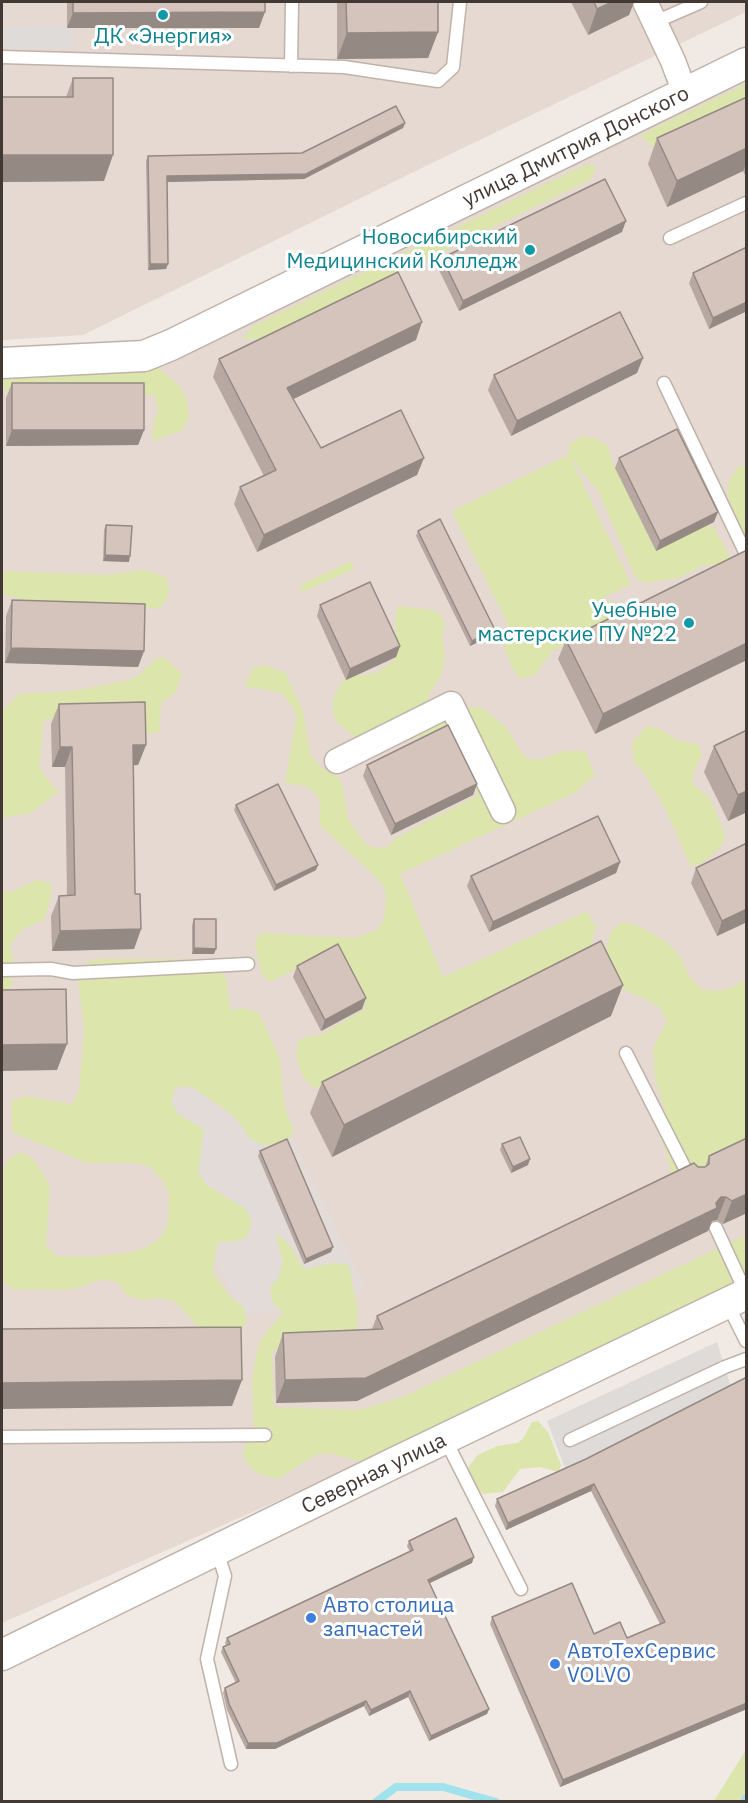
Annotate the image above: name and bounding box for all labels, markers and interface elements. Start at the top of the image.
marker: ДК «Энергия» [156,8,170,22]
place label: ДК «Энергия» [94,24,232,50]
street label: улица Дмитрия Донского [458,81,694,213]
place label: Новосибирский Медицинский Колледж [286,225,518,275]
marker: Новосибирский Медицинский Колледж [523,243,537,257]
place label: Учебные мастерские ПУ №22 [477,598,677,648]
marker: Учебные мастерские ПУ №22 [682,616,696,630]
street label: Северная улица [298,1428,450,1520]
place label: Авто столица запчастей [323,1593,454,1643]
marker: Авто столица запчастей [304,1611,318,1625]
place label: АвтоТехСервис VOLVO [567,1639,716,1689]
marker: АвтоТехСервис VOLVO [548,1657,562,1671]

